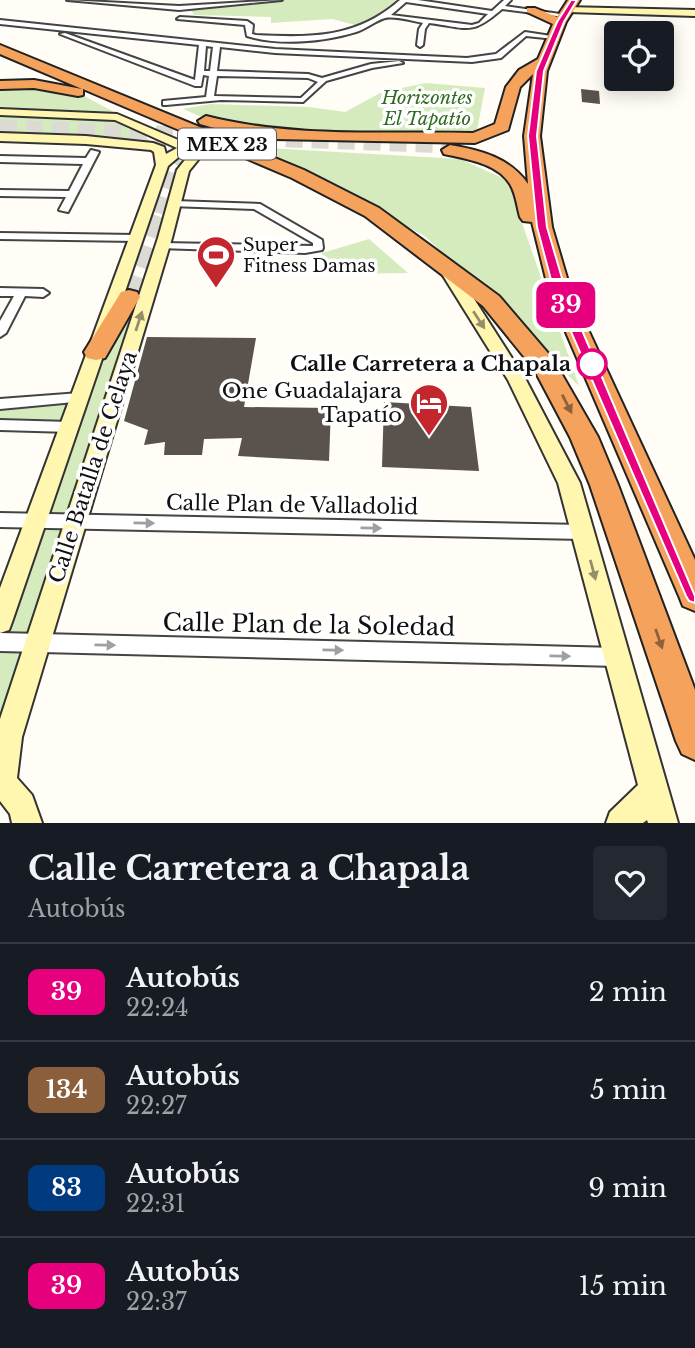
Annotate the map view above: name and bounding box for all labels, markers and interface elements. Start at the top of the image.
map controls [604,21,674,91]
button: locate [604,21,674,91]
park label: Horizontes El Tapatío [380,87,473,130]
road number: MEX 23 [178,128,276,160]
sports icon: Super Fitness Damas [195,234,237,289]
place label: Super Fitness Damas [243,234,375,277]
line badge: 39 [534,282,598,328]
text: 39 [550,290,582,319]
one-way arrow [473,310,486,329]
one-way arrow [134,311,144,332]
street label: Calle Batalla de Celaya [43,347,143,586]
marker: Calle Carretera a Chapala [577,349,607,379]
place label: Calle Carretera a Chapala [290,351,571,377]
place label: One Guadalajara Tapatío [222,378,402,428]
hotel icon: One Guadalajara Tapatío [408,382,450,437]
one-way arrow [562,394,573,414]
street label: Calle Plan de Valladolid [166,490,418,520]
one-way arrow [133,517,155,529]
one-way arrow [360,522,382,534]
one-way arrow [588,559,599,581]
street label: Calle Plan de la Soledad [162,607,456,642]
one-way arrow [654,628,665,649]
one-way arrow [95,639,117,651]
one-way arrow [322,645,344,656]
one-way arrow [549,650,571,662]
button: heart [593,846,667,920]
text: Calle Carretera a Chapala [28,848,470,889]
text: Autobús [28,895,126,923]
text: Autobús [126,962,240,994]
text: 2 min [589,976,667,1008]
text: 39 [51,977,82,1006]
text: 22:24 [126,994,189,1022]
text: Autobús [126,1060,240,1092]
text: 5 min [590,1074,667,1106]
text: 134 [46,1075,87,1104]
text: 22:27 [126,1092,187,1120]
text: Autobús [126,1158,240,1190]
text: 9 min [588,1172,667,1204]
text: 83 [51,1173,82,1202]
text: 22:31 [126,1190,185,1218]
text: Autobús [126,1256,240,1288]
text: 15 min [578,1270,667,1302]
text: 39 [51,1271,82,1300]
text: 22:37 [126,1288,187,1316]

